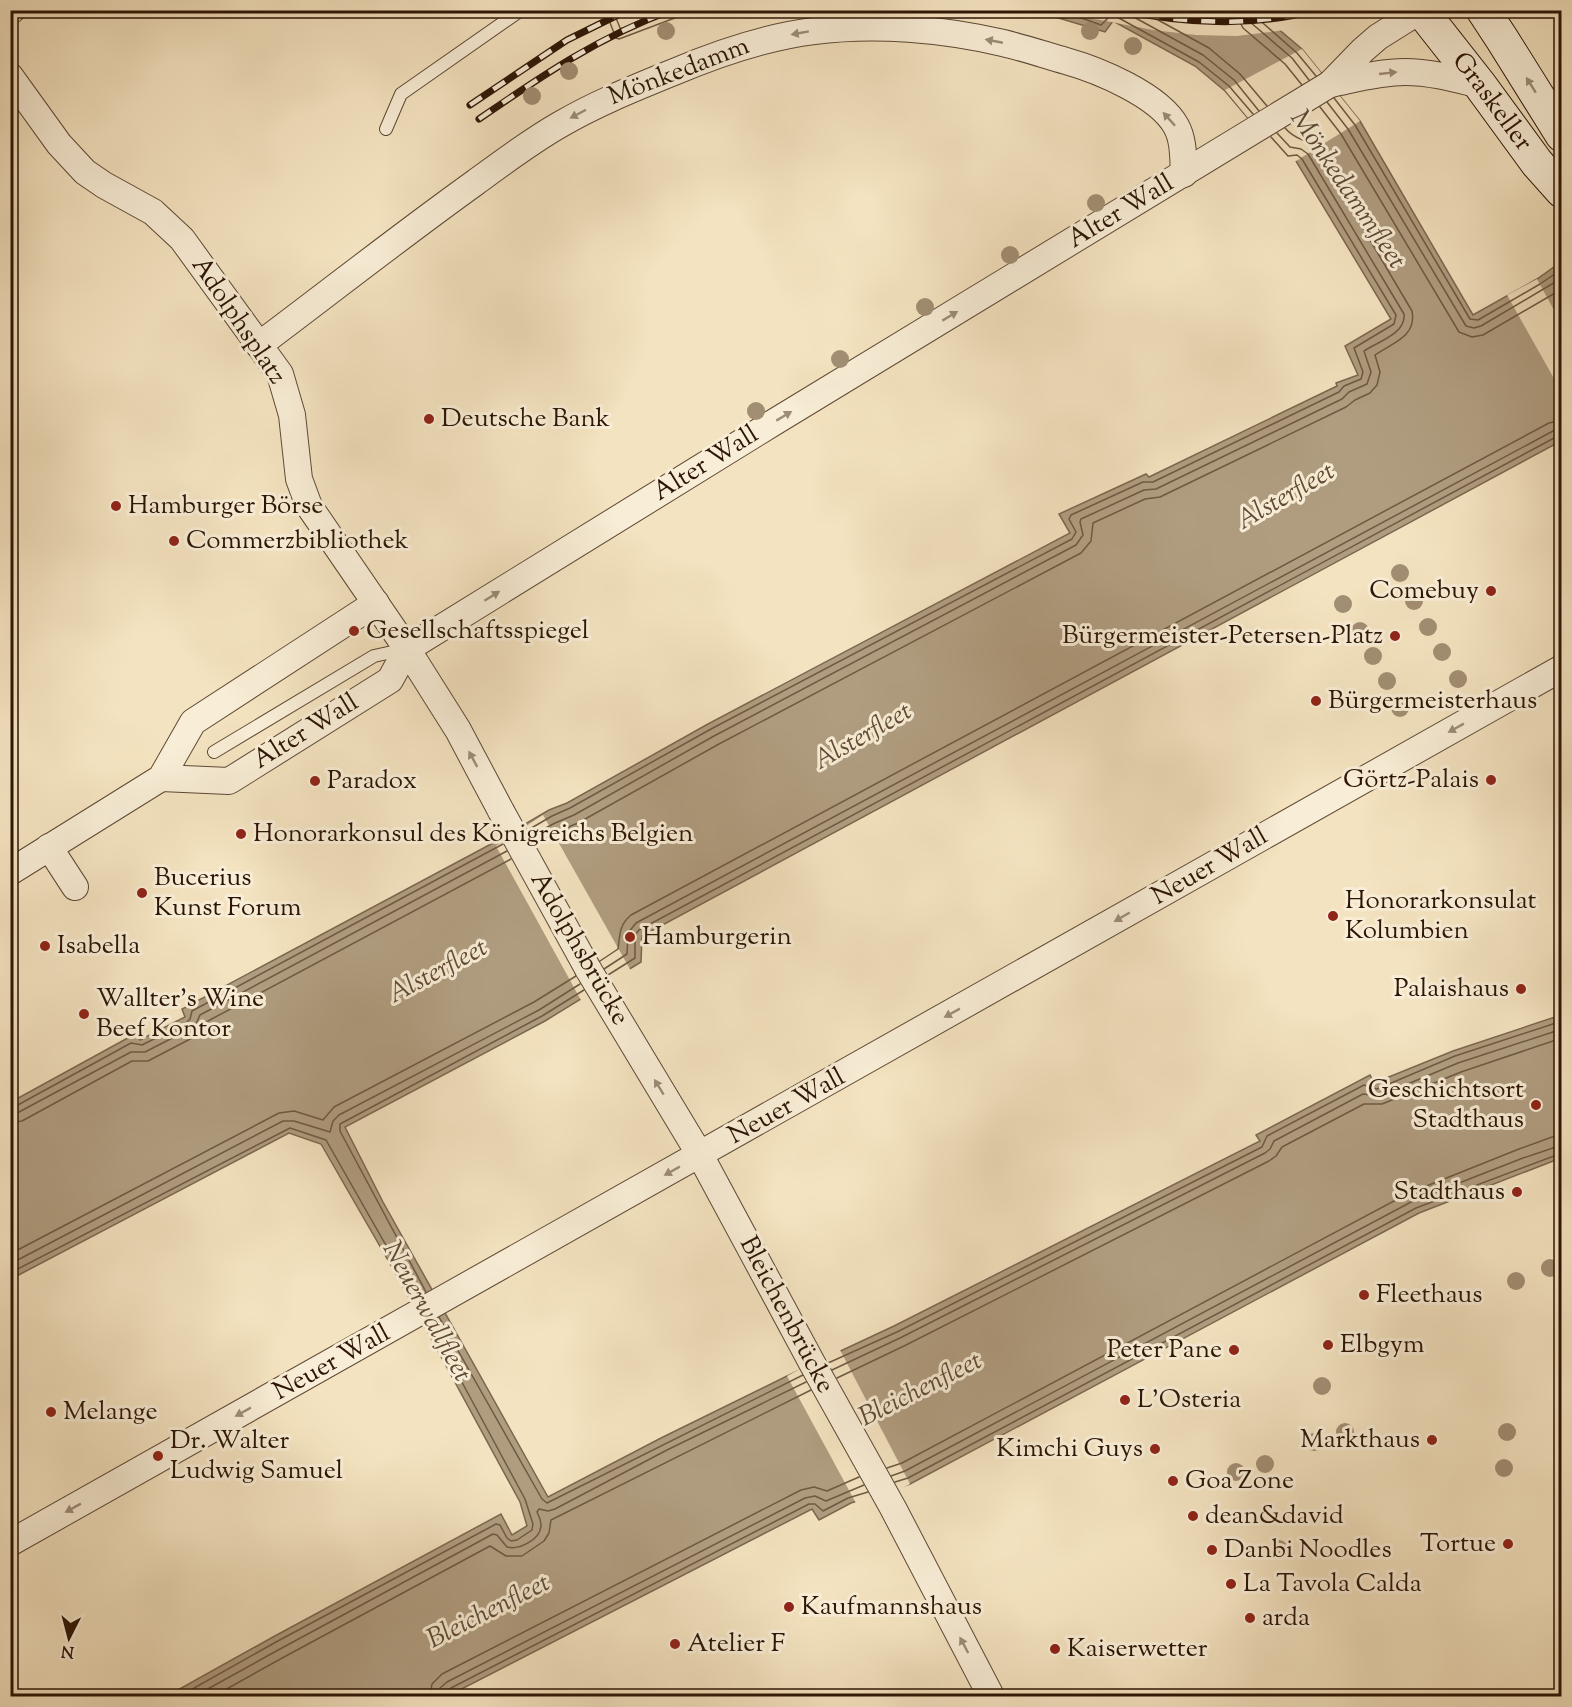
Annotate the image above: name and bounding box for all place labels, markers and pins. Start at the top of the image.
place label: Deutsche Bank [441,401,610,438]
marker: Deutsche Bank [422,412,436,426]
place label: Hamburger Börse [128,488,323,525]
marker: Hamburger Börse [109,499,123,513]
place label: Commerzbibliothek [186,523,409,560]
marker: Commerzbibliothek [167,534,181,548]
place label: Comebuy [1369,573,1479,610]
marker: Comebuy [1484,584,1498,598]
place label: Gesellschaftsspiegel [366,613,589,650]
place label: Bürgermeister-Petersen-Platz [1062,618,1383,655]
marker: Gesellschaftsspiegel [347,624,361,638]
marker: Bürgermeister-Petersen-Platz [1388,629,1402,643]
place label: Bürgermeisterhaus [1328,683,1537,720]
marker: Bürgermeisterhaus [1309,694,1323,708]
place label: Görtz-Palais [1343,762,1479,799]
place label: Paradox [327,763,417,800]
marker: Görtz-Palais [1484,773,1498,787]
marker: Paradox [308,774,322,788]
place label: Honorarkonsul des Königreichs Belgien [253,816,693,853]
marker: Honorarkonsul des Königreichs Belgien [234,827,248,841]
place label: Bucerius Kunst Forum [154,860,301,927]
place label: Honorarkonsulat Kolumbien [1345,883,1537,950]
marker: Bucerius Kunst Forum [135,886,149,900]
marker: Honorarkonsulat Kolumbien [1326,909,1340,923]
place label: Hamburgerin [642,919,792,956]
place label: Isabella [57,928,140,965]
marker: Hamburgerin [623,930,637,944]
marker: Isabella [38,939,52,953]
place label: Palaishaus [1394,971,1509,1008]
place label: Wallter's Wine Beef Kontor [96,981,264,1048]
marker: Palaishaus [1514,982,1528,996]
marker: Wallter's Wine Beef Kontor [77,1007,91,1021]
place label: Geschichtsort Stadthaus [1368,1072,1524,1139]
marker: Geschichtsort Stadthaus [1529,1098,1543,1112]
place label: Stadthaus [1394,1174,1505,1211]
marker: Stadthaus [1510,1185,1524,1199]
place label: Fleethaus [1376,1277,1482,1314]
marker: Fleethaus [1357,1288,1371,1302]
place label: Elbgym [1340,1327,1425,1364]
place label: Peter Pane [1107,1332,1222,1369]
marker: Elbgym [1321,1338,1335,1352]
marker: Peter Pane [1227,1343,1241,1357]
place label: L'Osteria [1137,1382,1241,1419]
marker: L'Osteria [1118,1393,1132,1407]
place label: Melange [63,1394,158,1431]
marker: Melange [44,1405,58,1419]
place label: Markthaus [1300,1422,1420,1459]
place label: Dr. Walter Ludwig Samuel [170,1423,343,1490]
place label: Kimchi Guys [996,1431,1143,1468]
marker: Markthaus [1425,1433,1439,1447]
marker: Kimchi Guys [1148,1442,1162,1456]
marker: Dr. Walter Ludwig Samuel [151,1449,165,1463]
place label: Goa Zone [1185,1463,1294,1500]
marker: Goa Zone [1166,1474,1180,1488]
place label: dean&david [1205,1498,1344,1535]
marker: dean&david [1186,1509,1200,1523]
place label: Tortue [1420,1526,1496,1563]
place label: Danbi Noodles [1224,1532,1392,1569]
marker: Tortue [1501,1537,1515,1551]
marker: Danbi Noodles [1205,1543,1219,1557]
place label: La Tavola Calda [1243,1566,1422,1603]
marker: La Tavola Calda [1224,1577,1238,1591]
place label: Kaufmannshaus [801,1589,982,1626]
marker: Kaufmannshaus [782,1600,796,1614]
place label: arda [1262,1600,1310,1637]
marker: arda [1243,1611,1257,1625]
place label: Atelier F [687,1626,785,1663]
place label: Kaiserwetter [1067,1631,1208,1668]
marker: Atelier F [668,1637,682,1651]
marker: Kaiserwetter [1048,1642,1062,1656]

